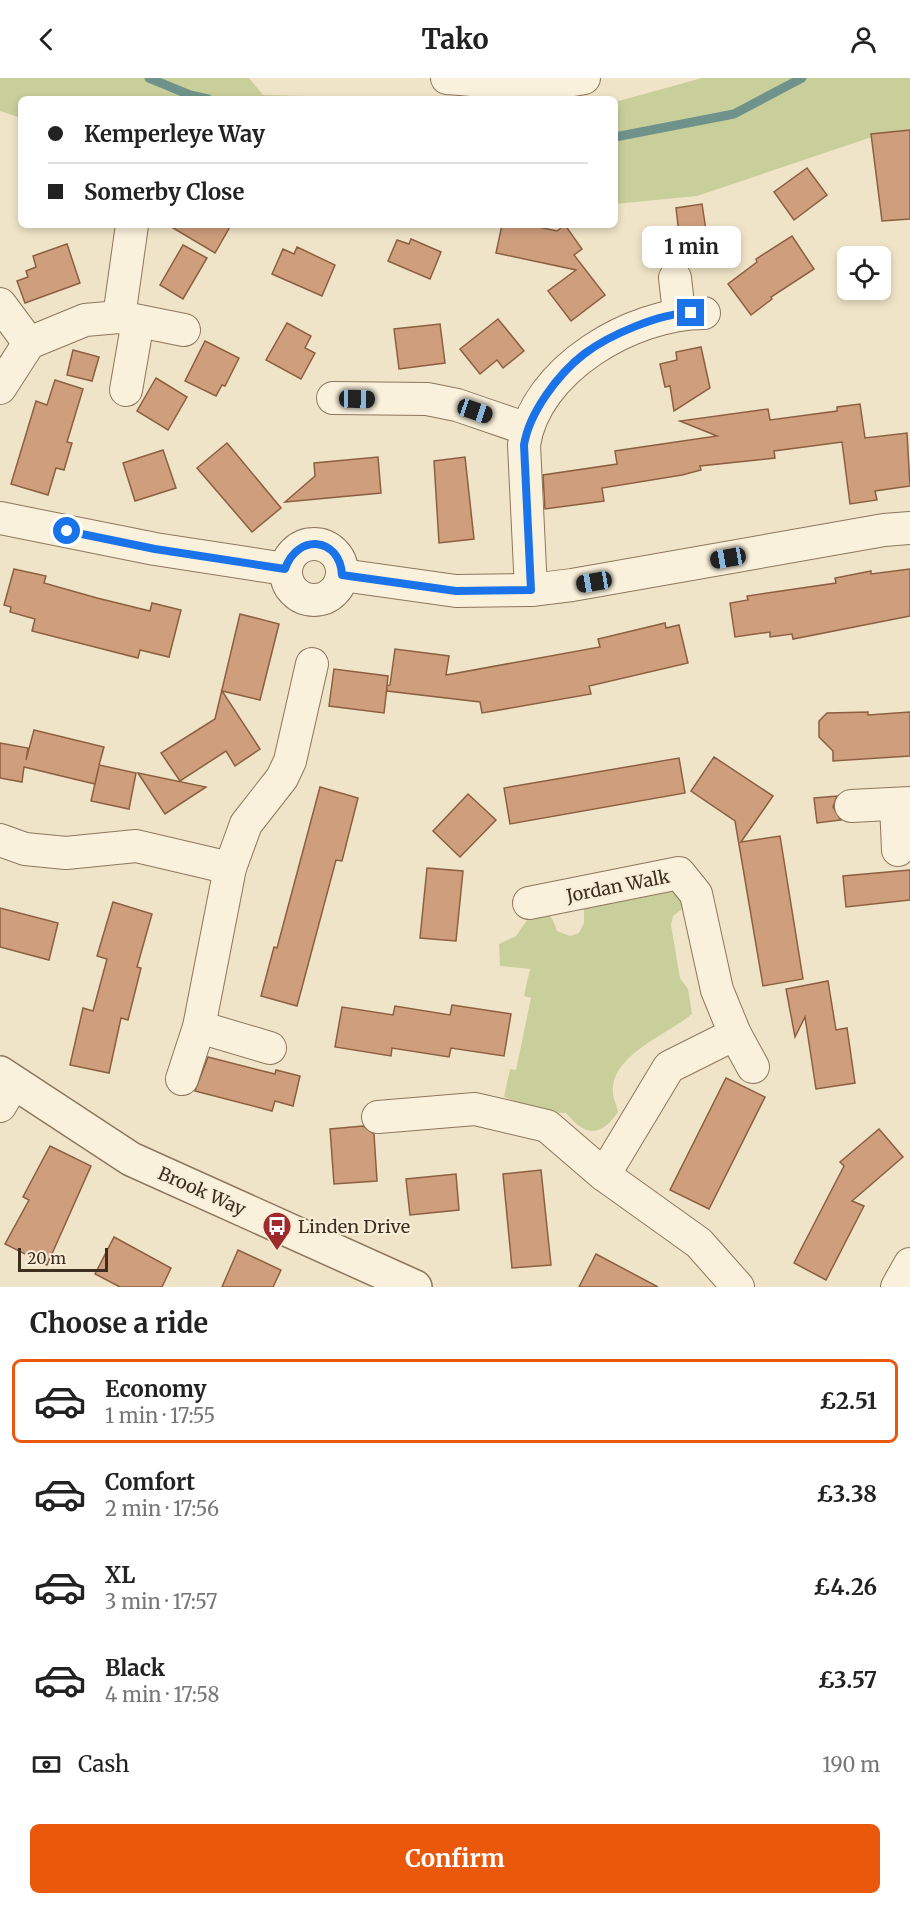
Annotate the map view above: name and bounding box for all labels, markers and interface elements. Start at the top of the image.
text: Tako [422,22,488,56]
icon: back [30,23,63,56]
icon: person [847,23,880,56]
text: Kemperleye Way [84,120,265,148]
text: Somerby Close [84,178,244,206]
callout: 1 min [642,226,740,268]
text: 1 min [664,234,719,259]
map controls [837,246,891,300]
button: locate [837,246,891,300]
route end [677,299,704,326]
car [339,390,375,408]
car [455,397,495,425]
route start [53,517,80,544]
car [709,546,747,570]
car [575,570,613,594]
street label: Jordan Walk [563,865,672,907]
street label: Brook Way [155,1161,250,1221]
bus stop icon: Linden Drive [261,1210,293,1252]
place label: Linden Drive [298,1215,410,1238]
scale bar [18,1245,108,1272]
text: 20 m [27,1248,66,1268]
text: Choose a ride [30,1306,208,1340]
icon: car [33,1374,87,1428]
text: Economy [105,1375,206,1403]
text: £2.51 [820,1387,877,1415]
text: 1 min · 17:55 [105,1403,215,1428]
icon: car [33,1467,87,1521]
text: Comfort [105,1468,195,1496]
text: £3.38 [817,1480,877,1508]
text: 2 min · 17:56 [105,1496,219,1521]
icon: car [33,1560,87,1614]
text: XL [105,1561,135,1589]
text: £4.26 [814,1573,877,1601]
text: 3 min · 17:57 [105,1589,218,1614]
icon: car [33,1653,87,1707]
text: Black [105,1654,165,1682]
text: £3.57 [818,1666,877,1694]
text: 4 min · 17:58 [105,1682,219,1707]
icon: cash [30,1748,63,1781]
text: Cash [78,1750,129,1778]
text: 190 m [822,1752,880,1777]
button: Confirm [30,1824,880,1893]

